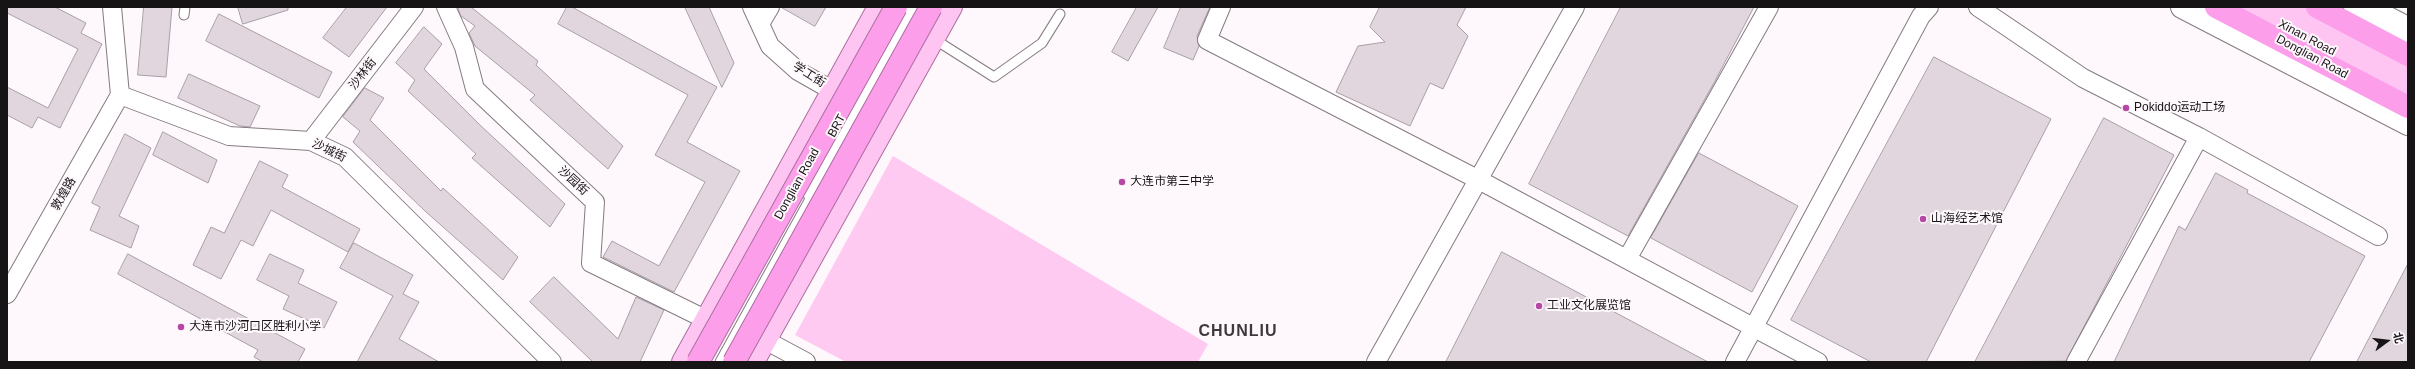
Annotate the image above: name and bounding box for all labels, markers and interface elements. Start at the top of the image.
street label: Xinan Road [2276,17,2338,59]
street label: Donglian Road [2274,32,2350,82]
street label: 沙林街 [346,55,380,93]
street label: 学工街 [790,59,828,91]
place label: Pokiddo运动工场 [2134,101,2225,115]
marker: Pokiddo运动工场 [2121,103,2131,113]
street label: BRT [825,112,849,140]
street label: 沙城街 [310,137,348,165]
street label: Donglian Road [771,146,823,222]
street label: 沙园街 [555,163,591,199]
street label: 敦煌路 [49,175,79,213]
place label: 大连市第三中学 [1130,175,1214,189]
marker: 大连市第三中学 [1117,177,1127,187]
place label: 山海经艺术馆 [1931,212,2003,226]
marker: 山海经艺术馆 [1918,214,1928,224]
place label: 工业文化展览馆 [1547,299,1631,313]
marker: 工业文化展览馆 [1534,301,1544,311]
place label: 大连市沙河口区胜利小学 [189,320,321,334]
north arrow [2367,321,2407,361]
marker: 大连市沙河口区胜利小学 [176,322,186,332]
district label: CHUNLIU [1199,322,1277,342]
text: 北 [2391,331,2406,345]

